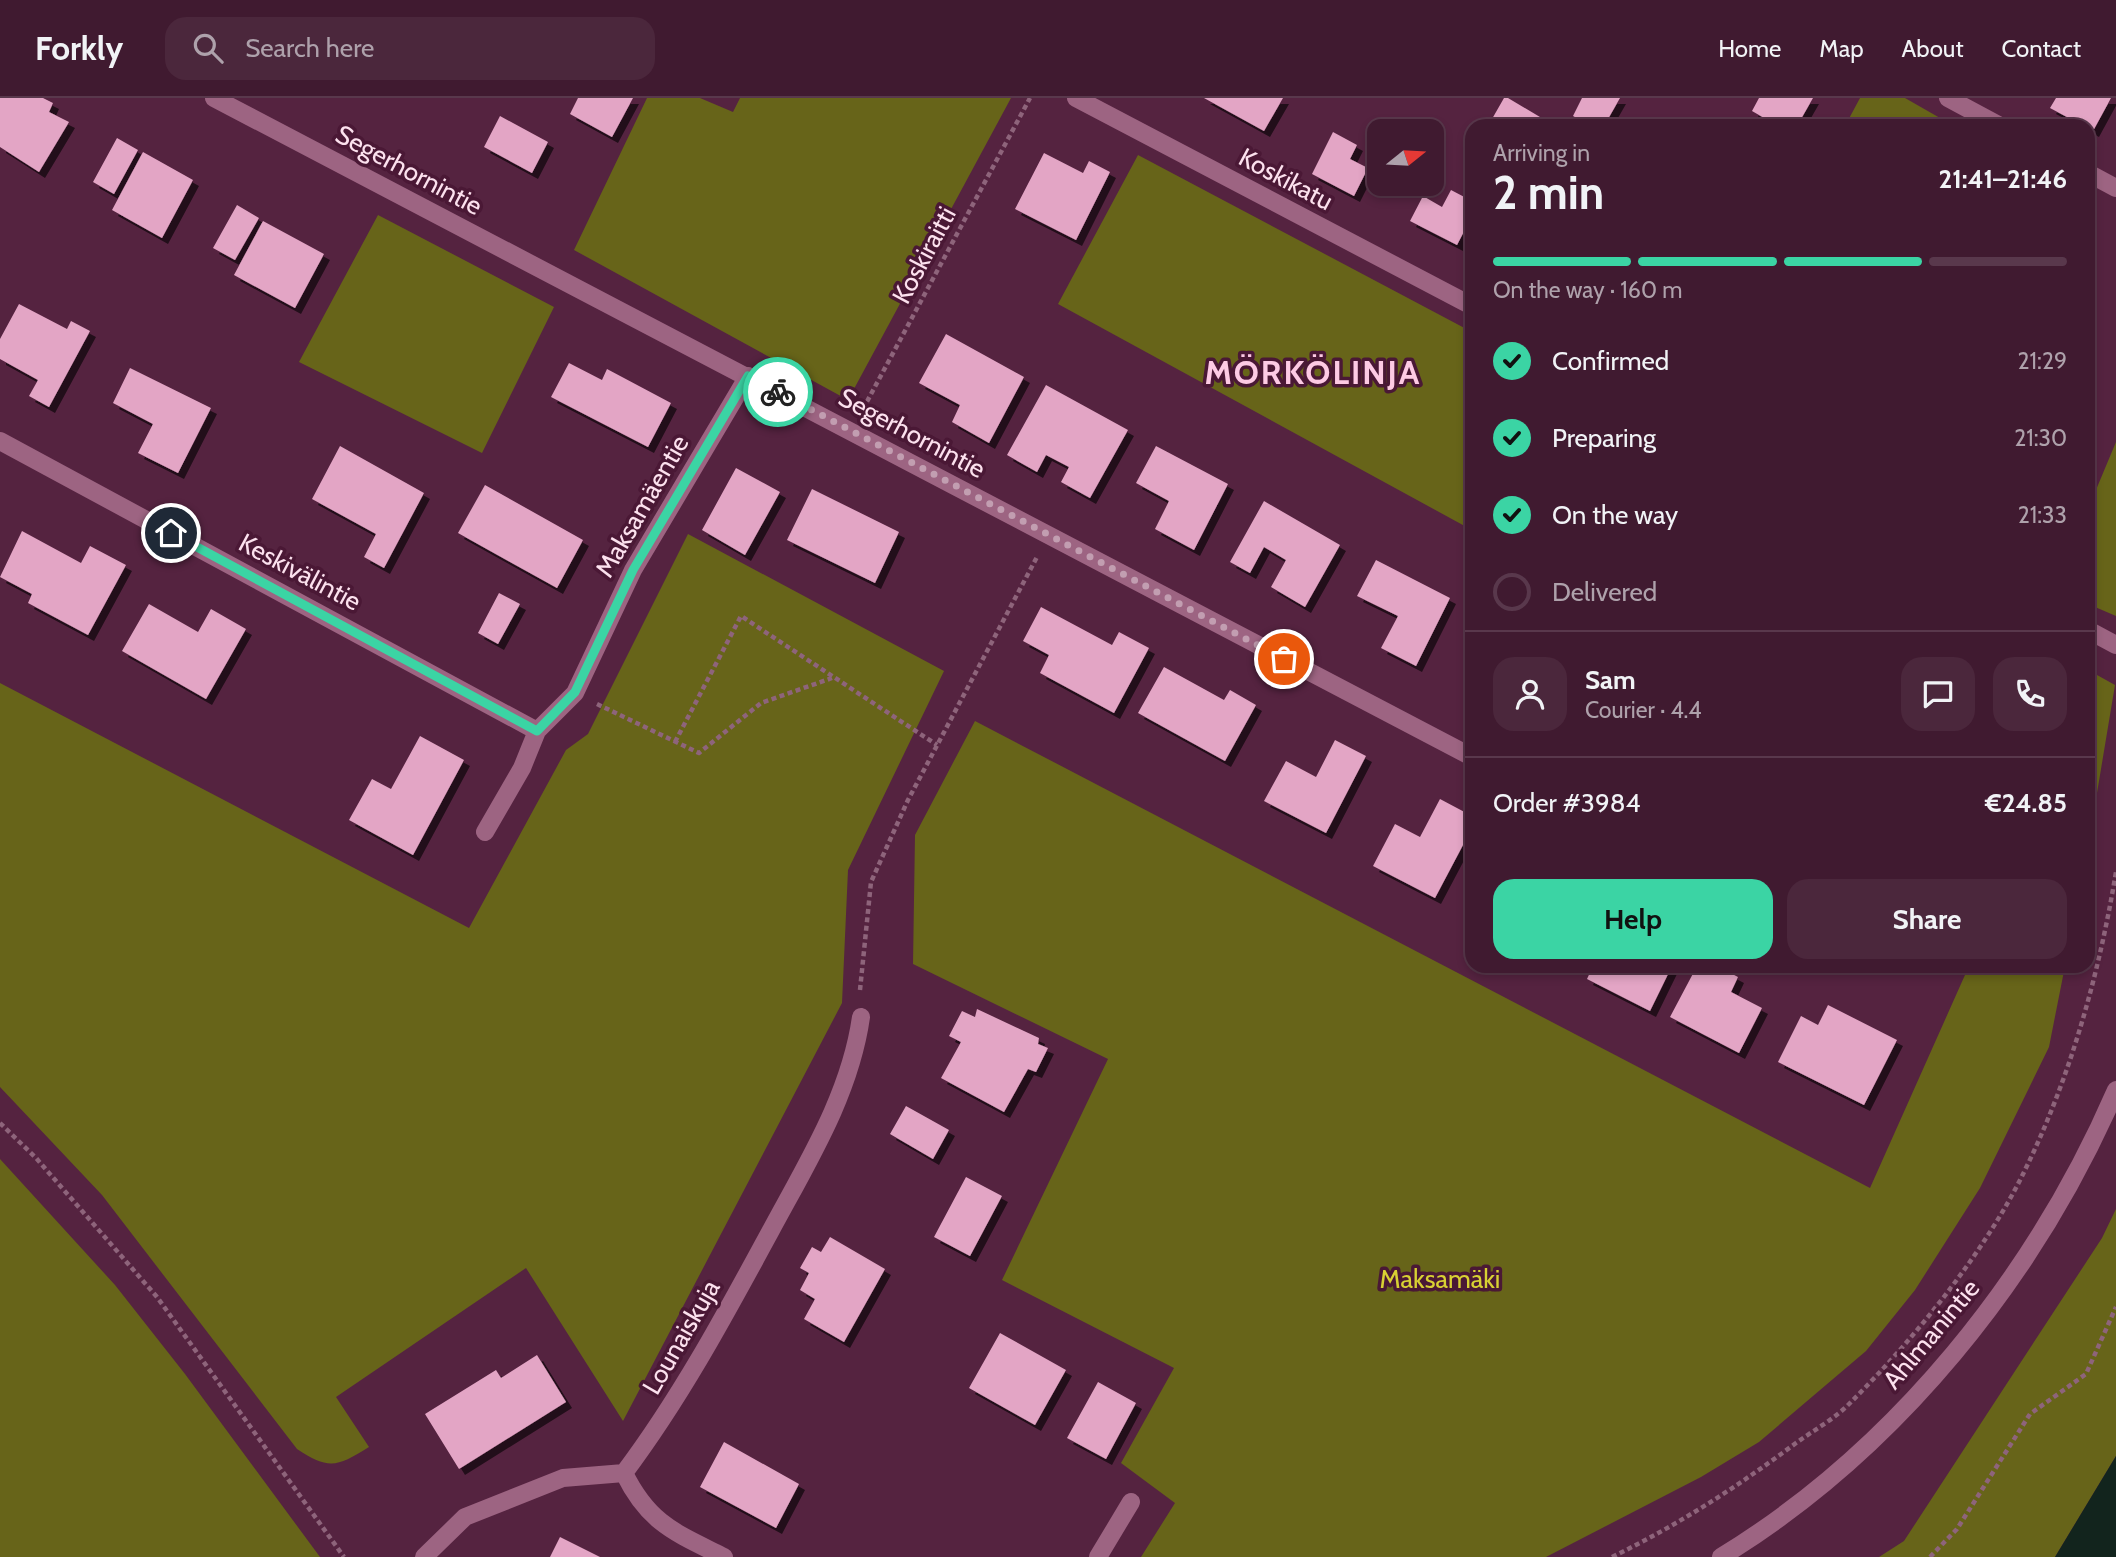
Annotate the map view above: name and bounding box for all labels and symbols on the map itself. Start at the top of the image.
street label: Segerhornintie [330,118,488,222]
north arrow [1367,119,1444,196]
street label: Koskikatu [1233,141,1339,217]
street label: Koskiraitti [885,201,963,309]
district label: MÖRKÖLINJA [1205,352,1421,392]
courier [743,357,813,427]
street label: Segerhornintie [833,381,991,485]
street label: Maksamäentie [588,429,696,583]
pin [141,503,201,563]
street label: Keskivälintie [233,526,367,618]
pin [1254,629,1314,689]
park label: Maksamäki [1380,1263,1500,1295]
street label: Lounaiskuja [635,1273,727,1400]
street label: Ahlmanintie [1876,1273,1986,1395]

